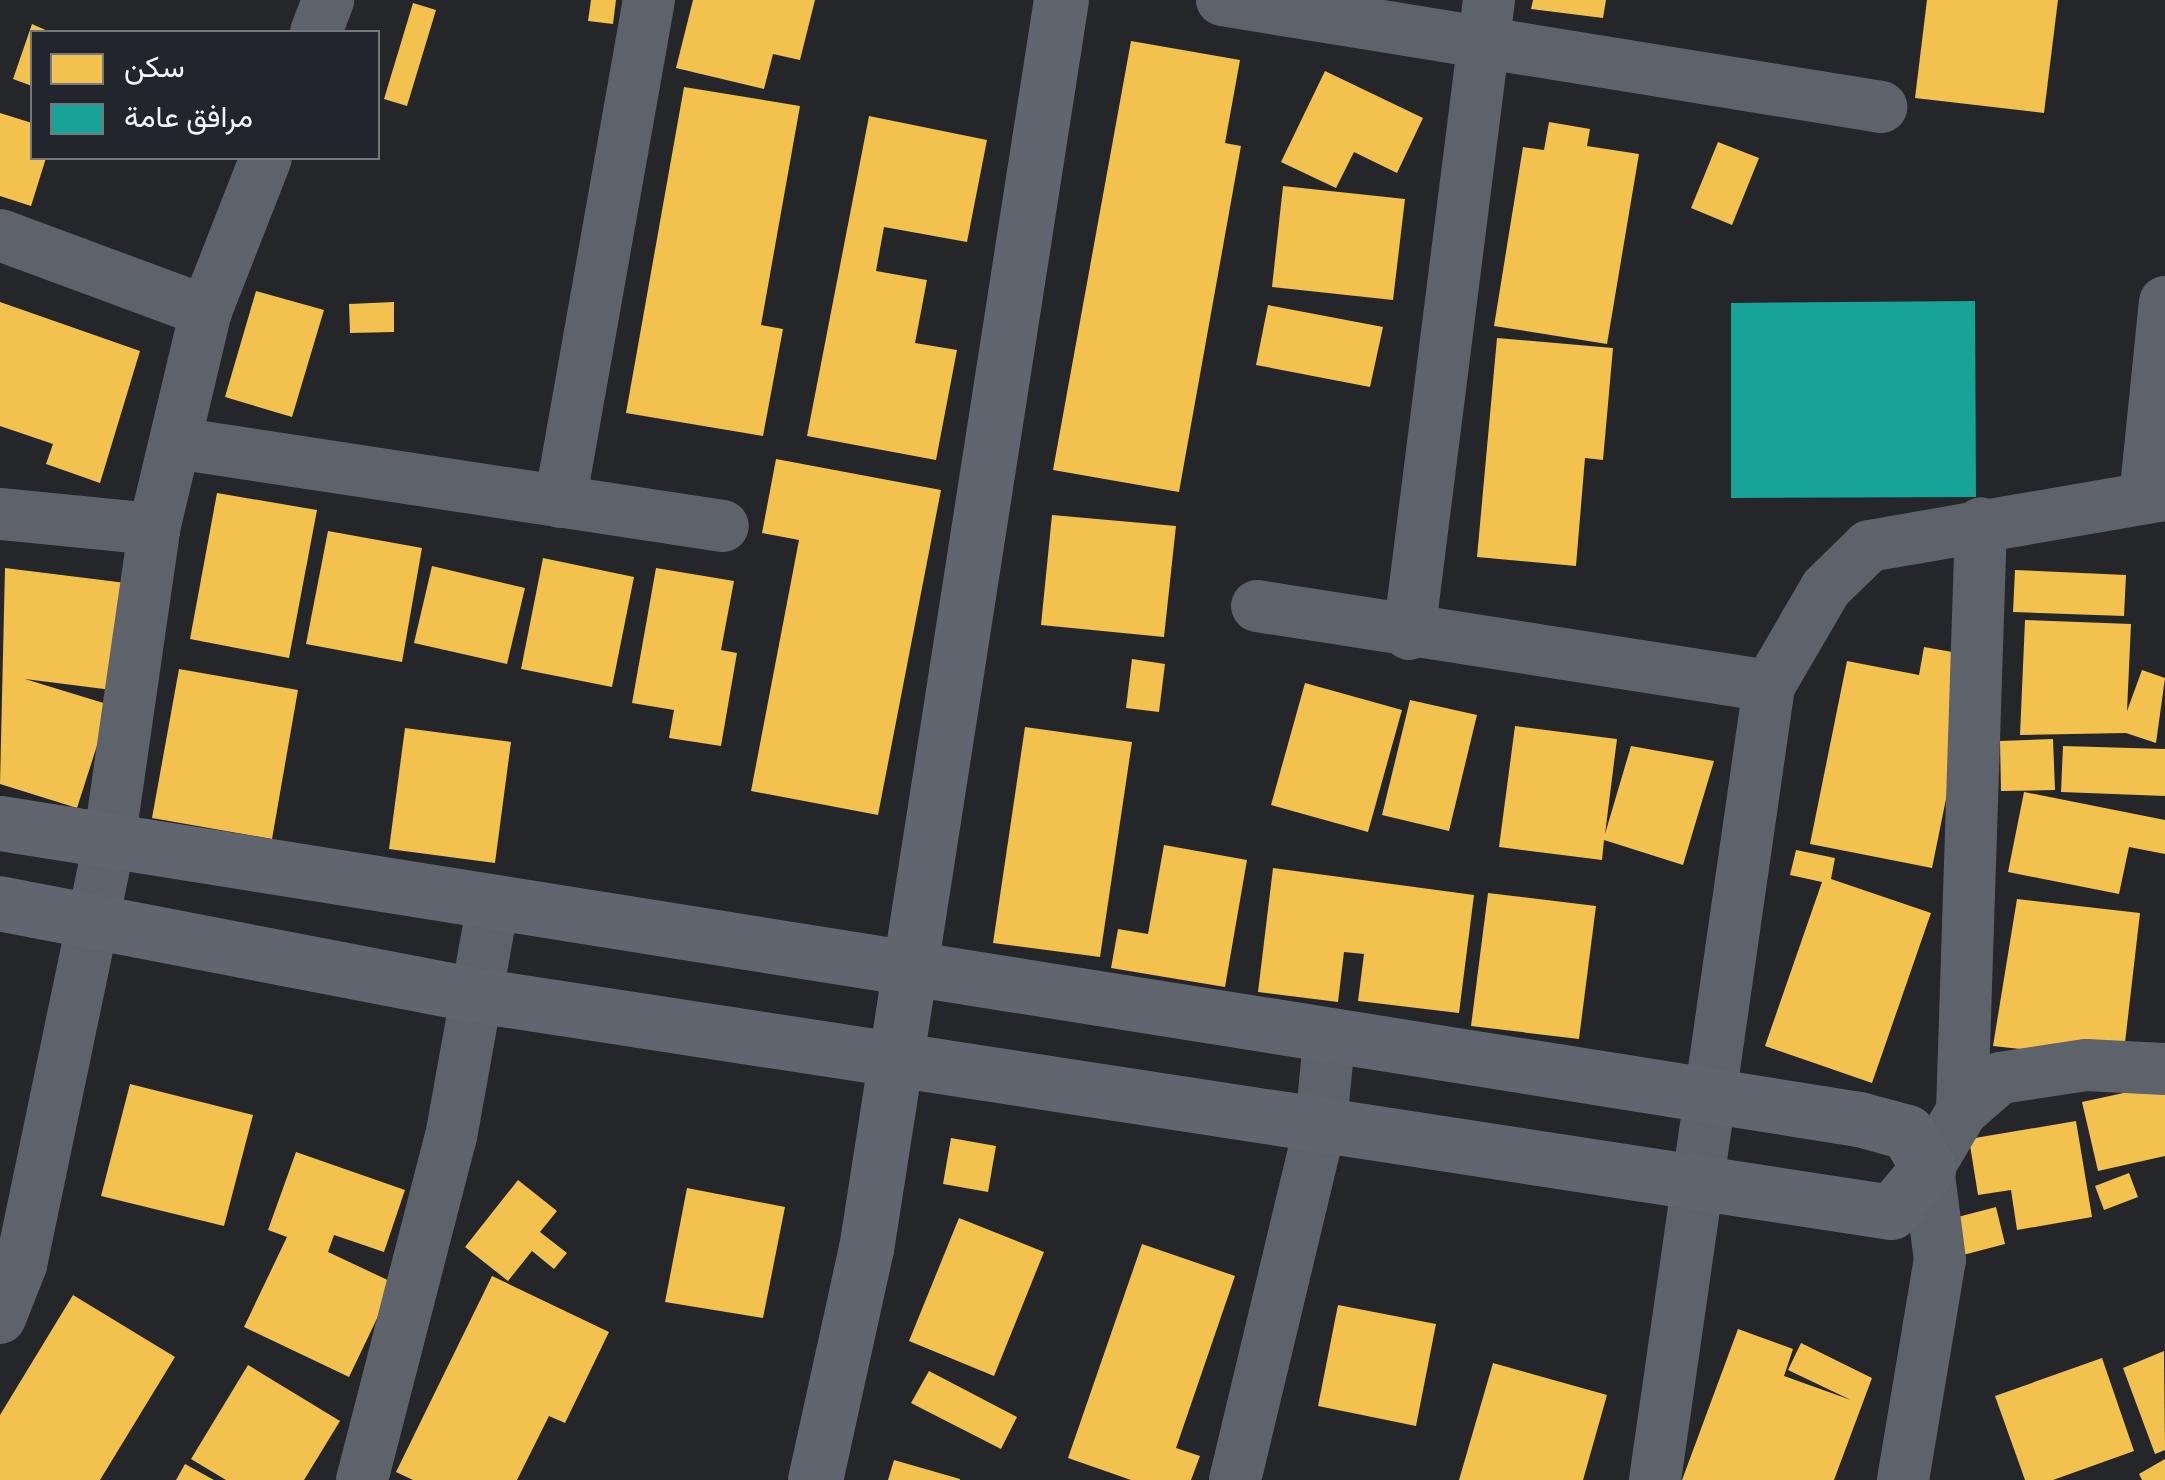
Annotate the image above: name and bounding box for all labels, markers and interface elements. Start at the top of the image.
legend [30,30,380,160]
text: سكن [124,46,185,85]
text: مرافق عامة [124,96,253,135]

